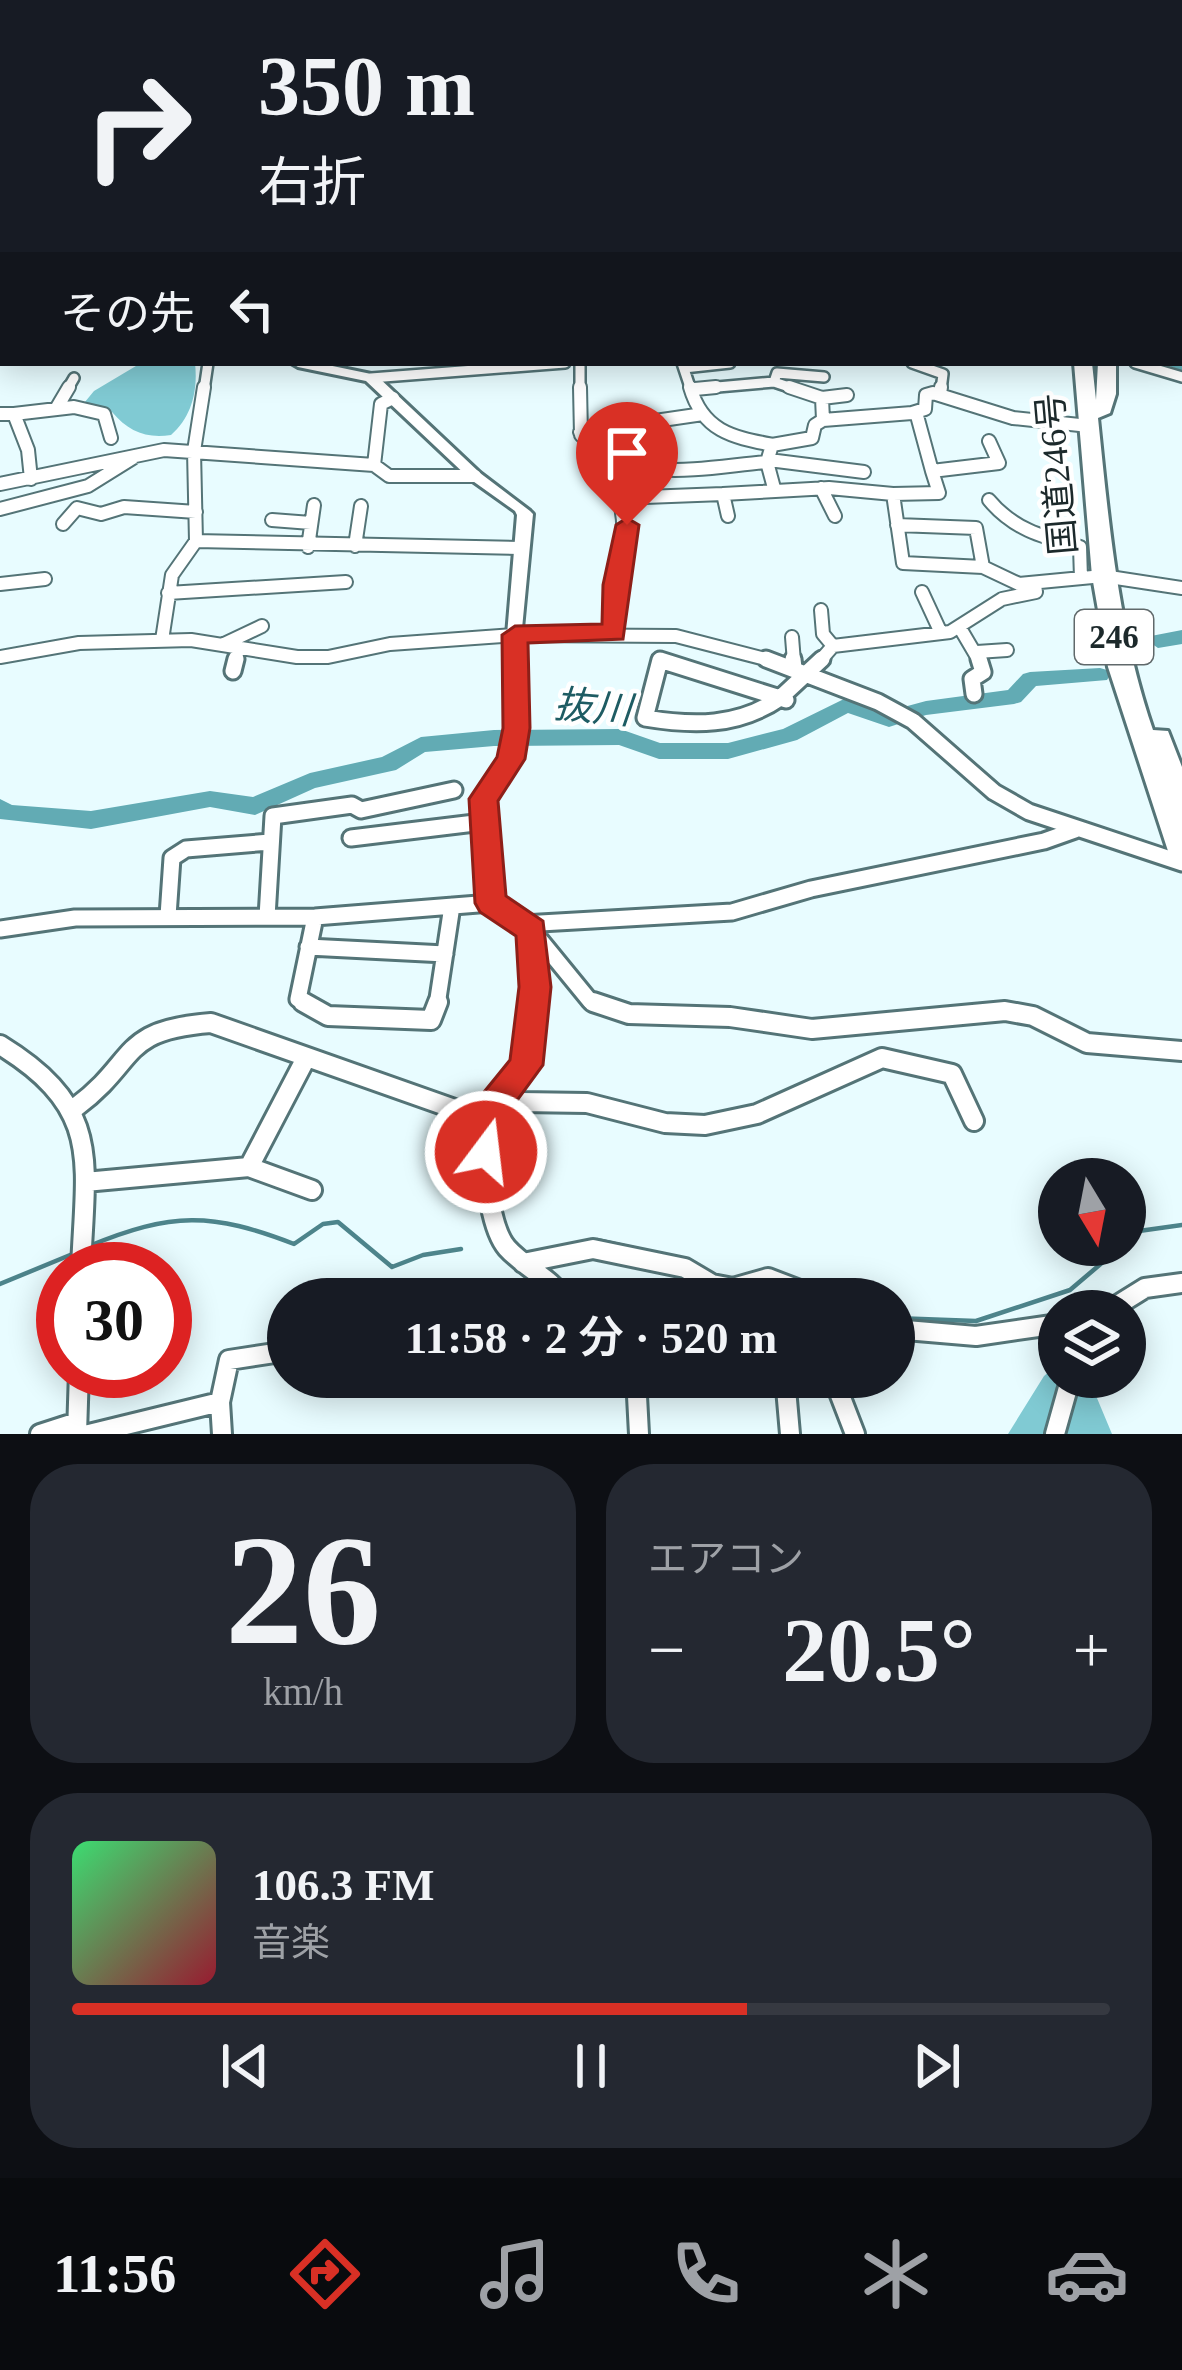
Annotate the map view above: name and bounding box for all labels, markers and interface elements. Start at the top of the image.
text: 350 m [258,40,475,133]
icon: right [60,48,216,204]
text: 右折 [258,153,366,213]
icon: left [219,276,285,342]
text: その先 [60,289,195,339]
street label: 国道246号 [1030,392,1084,556]
pin [576,402,678,525]
icon: arrive [594,420,660,486]
road number: 246 [1075,610,1153,664]
water label: 抜川 [552,682,638,732]
position arrow [423,1089,549,1215]
north arrow [1038,1158,1146,1266]
map controls [1038,1158,1146,1398]
speed limit sign: 30 [36,1242,192,1398]
button: layers [1038,1290,1146,1398]
text: 11:58 · 2 分 · 520 m [405,1313,777,1363]
text: 26 [225,1504,381,1677]
text: エアコン [648,1537,804,1580]
text: 20.5° [782,1601,976,1700]
text: − [648,1613,685,1686]
text: + [1073,1613,1110,1686]
text: km/h [263,1670,343,1713]
text: 106.3 FM [252,1860,434,1910]
text: 音楽 [252,1921,330,1964]
icon: previous [212,2033,278,2099]
icon: pause [558,2033,624,2099]
icon: next [904,2033,970,2099]
icon: directions [283,2232,367,2316]
icon: music [473,2232,557,2316]
icon: phone [664,2232,748,2316]
icon: climate [854,2232,938,2316]
icon: car [1045,2232,1129,2316]
text: 11:56 [53,2244,176,2304]

